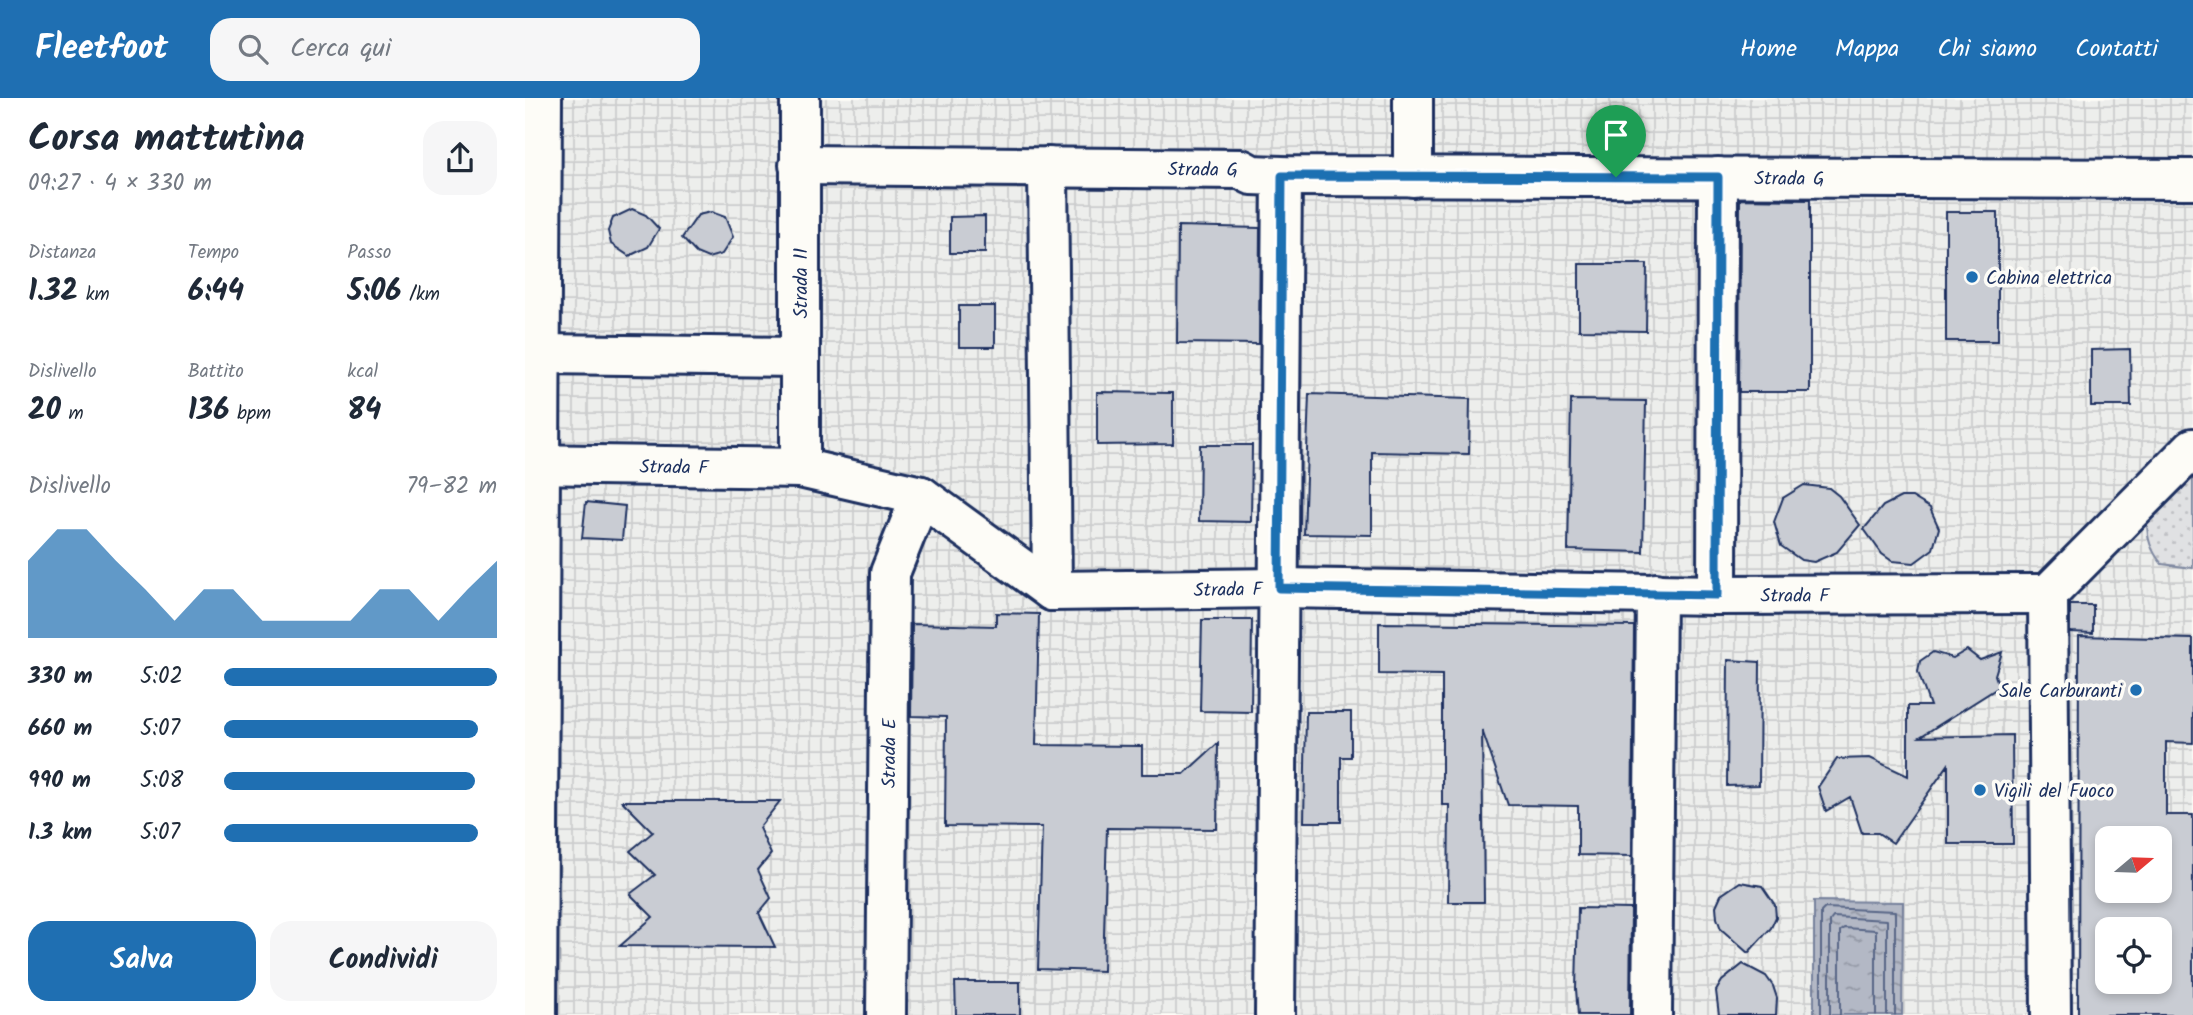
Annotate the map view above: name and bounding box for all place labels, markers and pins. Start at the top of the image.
pin [1586,105,1646,177]
place label: Cabina elettrica [1986,264,2112,294]
marker: Cabina elettrica [1964,269,1980,285]
place label: Sale Carburanti [1999,677,2123,707]
marker: Sale Carburanti [2128,682,2144,698]
place label: Vigili del Fuoco [1994,777,2114,807]
marker: Vigili del Fuoco [1972,782,1988,798]

